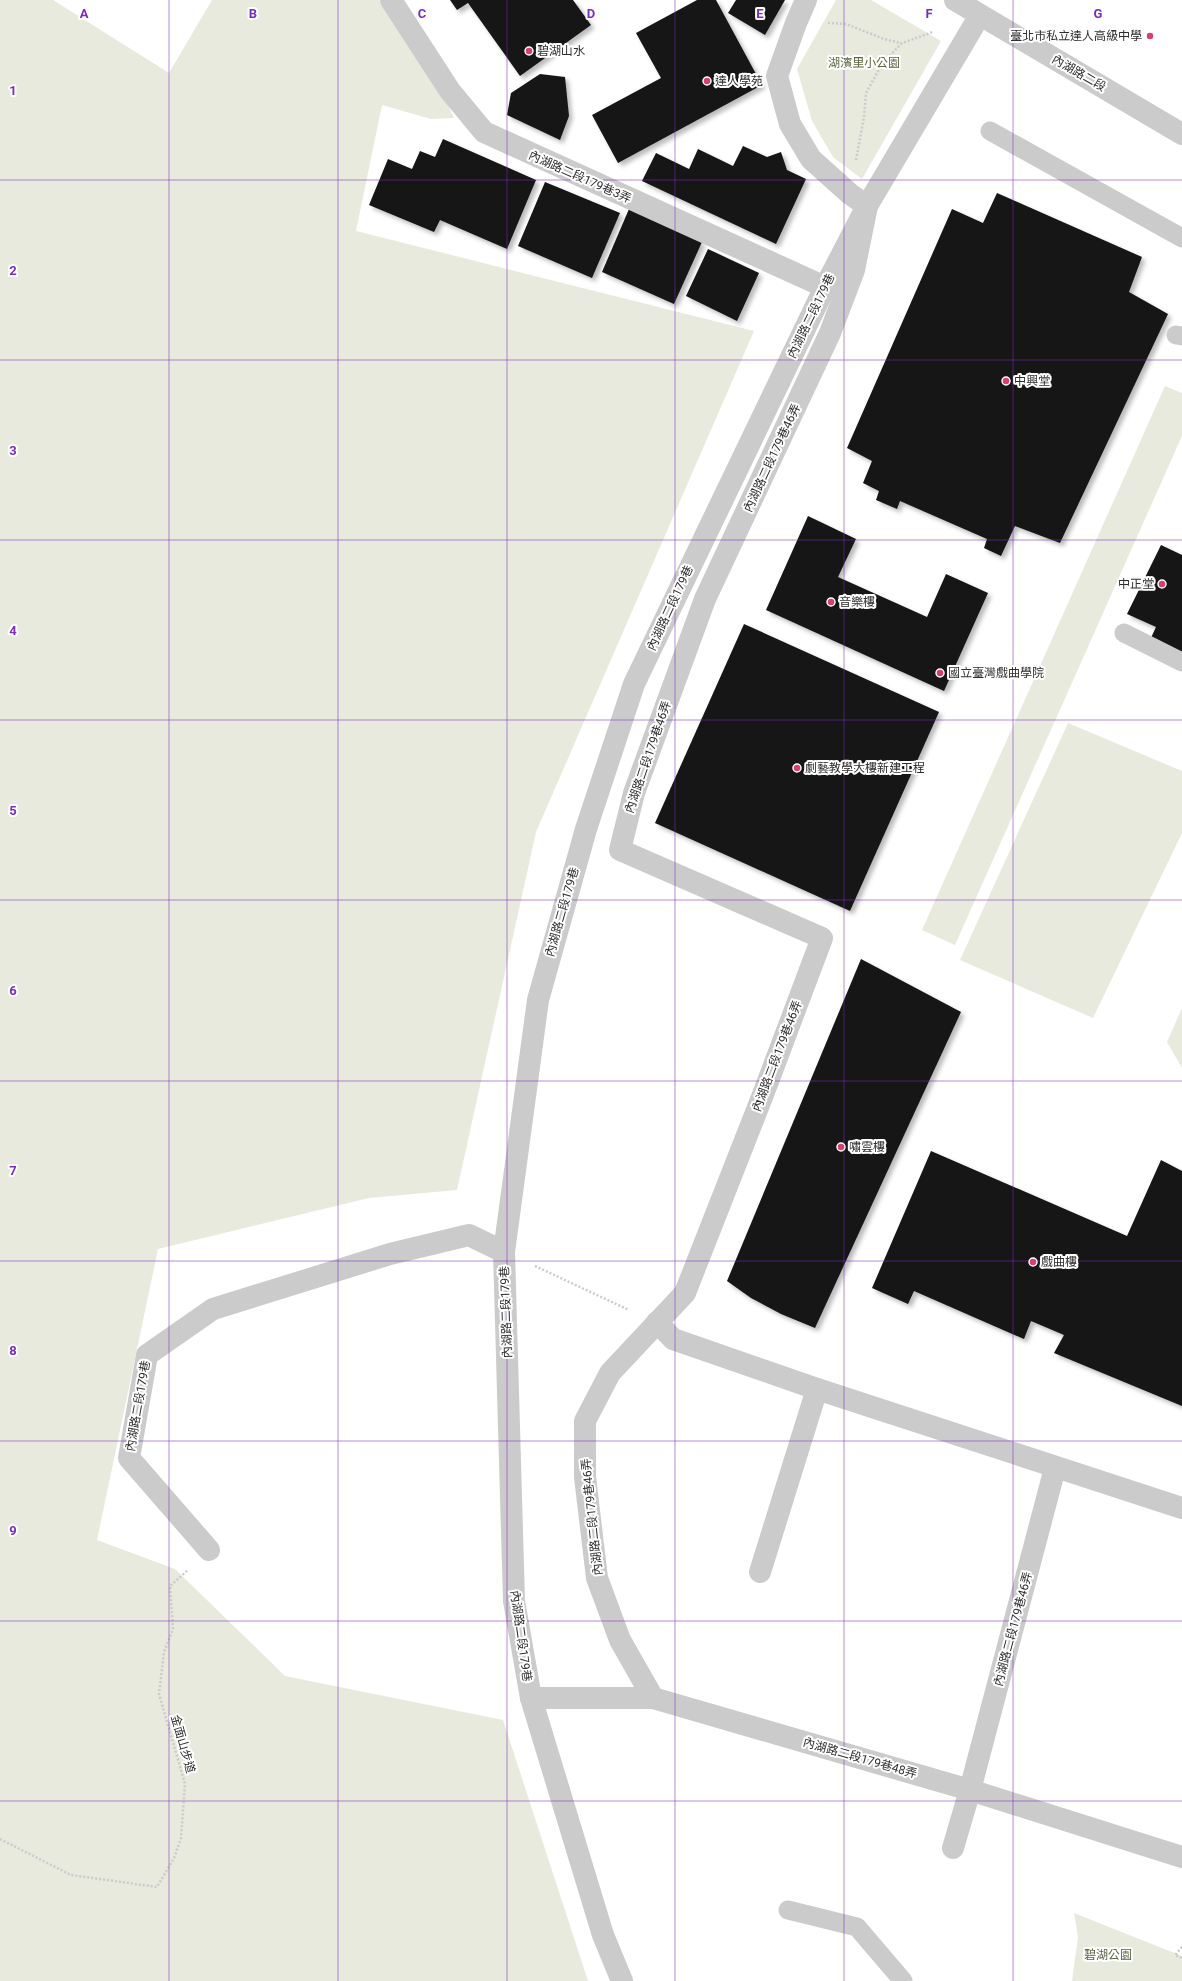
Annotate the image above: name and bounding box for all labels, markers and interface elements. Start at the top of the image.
text: A [80,6,89,21]
text: B [249,6,257,21]
text: C [418,6,427,21]
text: D [587,6,595,21]
text: E [756,6,764,21]
text: F [925,6,933,21]
text: G [1094,6,1103,21]
place label: 臺北市私立達人高級中學 [1010,29,1142,43]
marker: 臺北市私立達人高級中學 [1145,31,1155,41]
place label: 碧湖山水 [537,44,585,58]
marker: 碧湖山水 [524,46,534,56]
street label: 內湖路二段 [1050,52,1108,94]
park label: 湖濱里小公園 [828,56,900,70]
place label: 達人學苑 [715,74,763,88]
marker: 達人學苑 [702,76,712,86]
text: 1 [9,83,17,98]
street label: 內湖路二段179巷3弄 [526,148,634,206]
text: 2 [9,263,17,278]
street label: 內湖路二段179巷 [784,271,838,361]
place label: 中興堂 [1014,374,1050,388]
marker: 中興堂 [1001,376,1011,386]
street label: 內湖路二段179巷46弄 [741,402,803,514]
text: 3 [9,443,17,458]
street label: 內湖路二段179巷 [644,563,696,653]
place label: 中正堂 [1118,577,1154,591]
marker: 中正堂 [1157,579,1167,589]
place label: 音樂樓 [839,595,875,609]
marker: 音樂樓 [826,597,836,607]
text: 4 [9,623,17,638]
place label: 國立臺灣戲曲學院 [948,666,1044,680]
marker: 國立臺灣戲曲學院 [935,668,945,678]
street label: 內湖路二段179巷46弄 [622,699,674,815]
place label: 劇藝教學大樓新建工程 [805,761,925,775]
marker: 劇藝教學大樓新建工程 [792,763,802,773]
text: 5 [9,803,17,818]
street label: 內湖路二段179巷 [543,866,581,958]
text: 6 [9,983,17,998]
street label: 內湖路二段179巷46弄 [749,999,805,1113]
place label: 嘯雲樓 [849,1140,885,1154]
marker: 嘯雲樓 [836,1142,846,1152]
text: 7 [9,1163,17,1178]
place label: 戲曲樓 [1041,1255,1077,1269]
marker: 戲曲樓 [1028,1257,1038,1267]
street label: 內湖路二段179巷 [497,1266,515,1358]
text: 8 [9,1343,17,1358]
street label: 內湖路二段179巷 [123,1359,153,1453]
street label: 內湖路二段179巷46弄 [579,1458,605,1576]
text: 9 [9,1523,17,1538]
street label: 內湖路二段179巷46弄 [991,1570,1035,1688]
street label: 內湖路二段179巷 [508,1589,534,1683]
street label: 金面山步道 [168,1713,198,1775]
street label: 內湖路二段179巷48弄 [801,1735,919,1781]
park label: 碧湖公園 [1084,1948,1132,1962]

